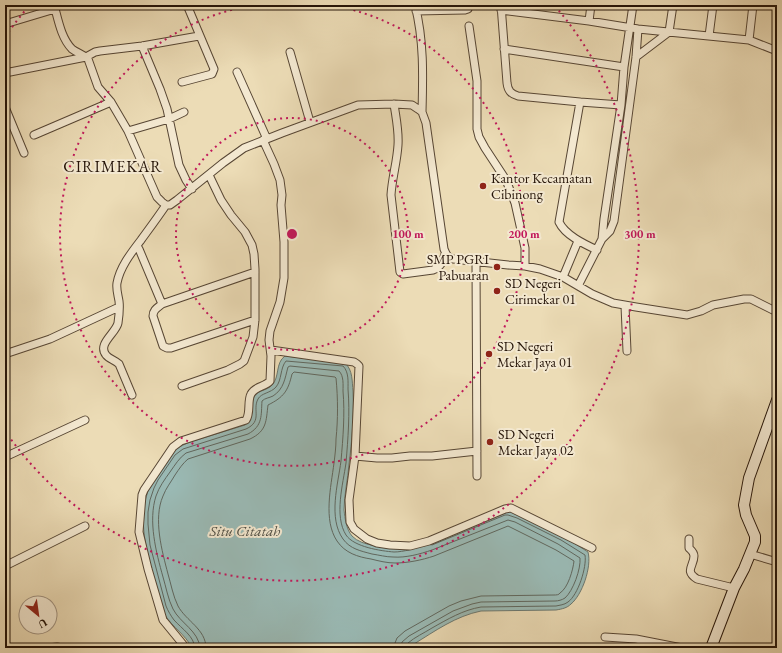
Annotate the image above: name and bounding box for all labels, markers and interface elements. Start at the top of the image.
district label: CIRIMEKAR [63,156,163,177]
place label: Kantor Kecamatan Cibinong [491,169,593,203]
marker: Kantor Kecamatan Cibinong [478,181,488,191]
text: 100 m [392,226,424,242]
text: 200 m [508,226,540,242]
text: 300 m [624,226,656,242]
centre of rings [285,227,299,241]
place label: SMP PGRI Pabuaran [427,250,490,284]
marker: SMP PGRI Pabuaran [492,262,502,272]
place label: SD Negeri Cirimekar 01 [505,274,576,308]
marker: SD Negeri Cirimekar 01 [492,286,502,296]
place label: SD Negeri Mekar Jaya 01 [497,337,572,371]
marker: SD Negeri Mekar Jaya 01 [484,349,494,359]
place label: SD Negeri Mekar Jaya 02 [498,425,574,459]
marker: SD Negeri Mekar Jaya 02 [485,437,495,447]
water label: Situ Citatah [209,521,281,540]
north arrow [18,595,58,635]
text: U [35,616,50,632]

